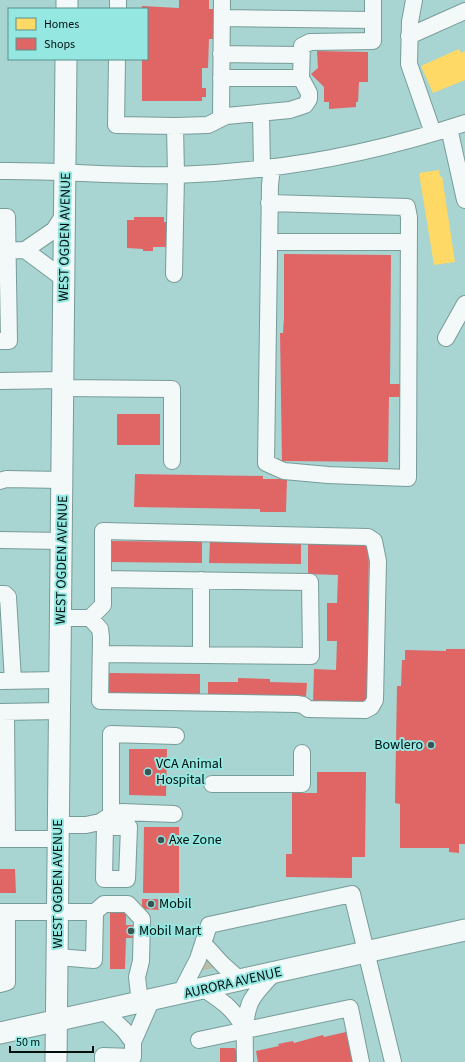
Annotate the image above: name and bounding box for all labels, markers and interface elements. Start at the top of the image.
legend [8,8,148,60]
text: Homes [44,16,79,33]
text: Shops [44,36,75,53]
street label: WEST OGDEN AVENUE [54,172,76,302]
street label: WEST OGDEN AVENUE [51,495,73,625]
place label: Bowlero [374,735,423,755]
marker: Bowlero [426,740,436,750]
place label: VCA Animal Hospital [156,754,223,790]
marker: VCA Animal Hospital [143,767,153,777]
street label: WEST OGDEN AVENUE [48,819,68,949]
place label: Axe Zone [169,830,222,850]
marker: Axe Zone [156,835,166,845]
place label: Mobil [159,894,192,914]
marker: Mobil [146,899,156,909]
place label: Mobil Mart [139,921,201,941]
marker: Mobil Mart [126,926,136,936]
street label: AURORA AVENUE [182,962,284,1004]
scale bar [10,1028,93,1054]
text: 50 m [16,1034,40,1051]

